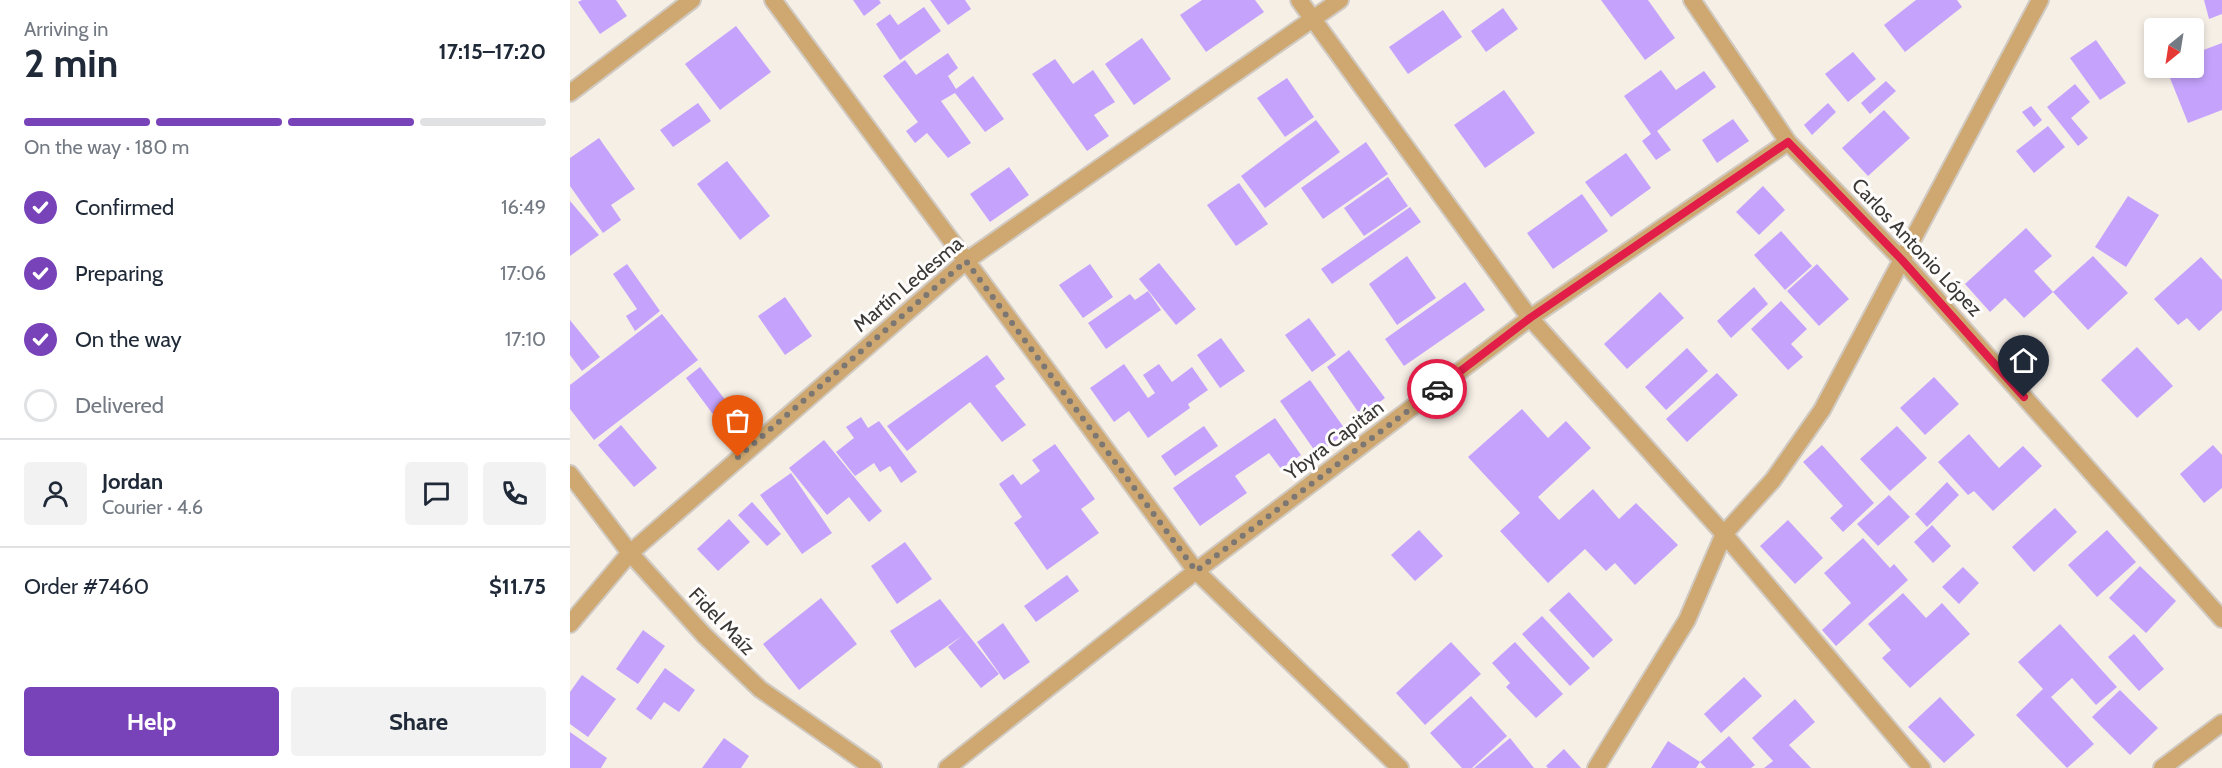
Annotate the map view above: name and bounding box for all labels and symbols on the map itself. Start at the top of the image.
north arrow [2144,18,2204,78]
street label: Carlos Antonio López [1847,173,1987,321]
street label: Martín Ledesma [848,231,968,337]
pin [1998,335,2049,397]
courier [1407,359,1467,419]
pin [712,395,763,457]
street label: Ybyra Capitán [1279,395,1388,486]
street label: Fidel Maíz [684,582,760,660]

